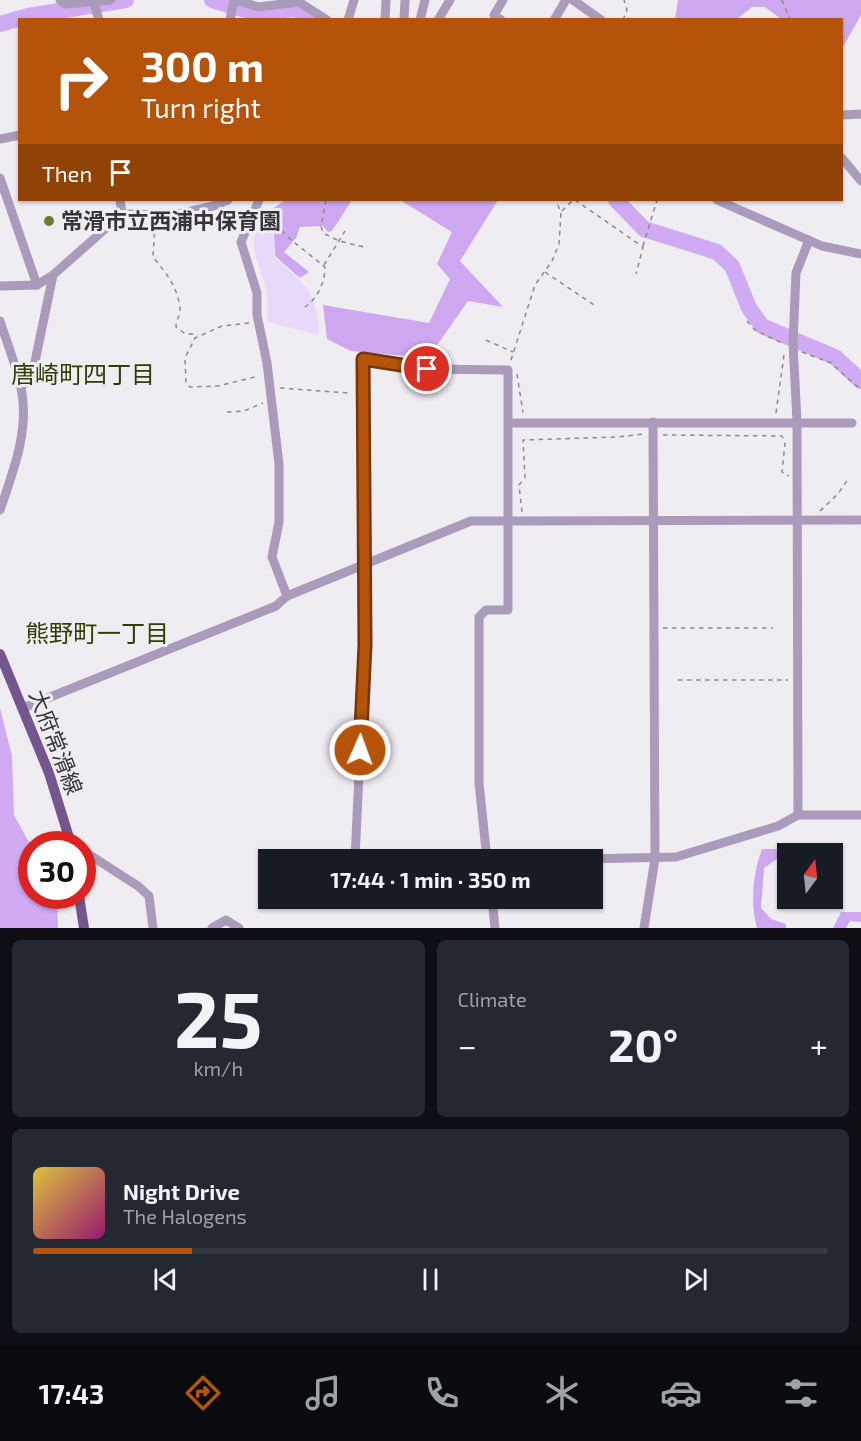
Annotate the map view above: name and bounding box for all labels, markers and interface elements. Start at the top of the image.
text: 300 m [141,40,264,90]
icon: right [42,42,120,120]
text: Turn right [141,91,261,123]
icon: arrive [104,156,137,189]
text: Then [42,160,92,186]
place label: 常滑市立西浦中保育園 [61,207,281,233]
marker: 常滑市立西浦中保育園 [42,214,56,228]
pin [401,343,452,394]
icon: arrive [410,352,443,385]
district label: 唐崎町四丁目 [11,359,155,388]
district label: 熊野町一丁目 [25,618,169,647]
street label: 大府常滑線 [25,686,89,798]
position arrow [328,718,392,782]
speed limit sign: 30 [18,831,96,909]
north arrow [777,843,843,909]
map controls [777,843,843,909]
text: 17:44 · 1 min · 350 m [330,866,531,892]
text: 25 [174,970,262,1064]
text: Climate [458,987,527,1011]
text: 20° [608,1017,678,1071]
text: − [458,1025,477,1065]
text: + [810,1025,828,1065]
text: km/h [193,1056,243,1080]
text: Night Drive [123,1178,240,1204]
text: The Halogens [123,1204,247,1228]
icon: previous [149,1263,182,1296]
icon: pause [414,1263,447,1296]
icon: next [679,1263,712,1296]
icon: directions [182,1372,224,1414]
icon: music [302,1372,344,1414]
icon: phone [421,1372,463,1414]
icon: climate [541,1372,583,1414]
icon: car [660,1372,702,1414]
icon: filters [780,1372,822,1414]
text: 17:43 [39,1377,104,1409]

